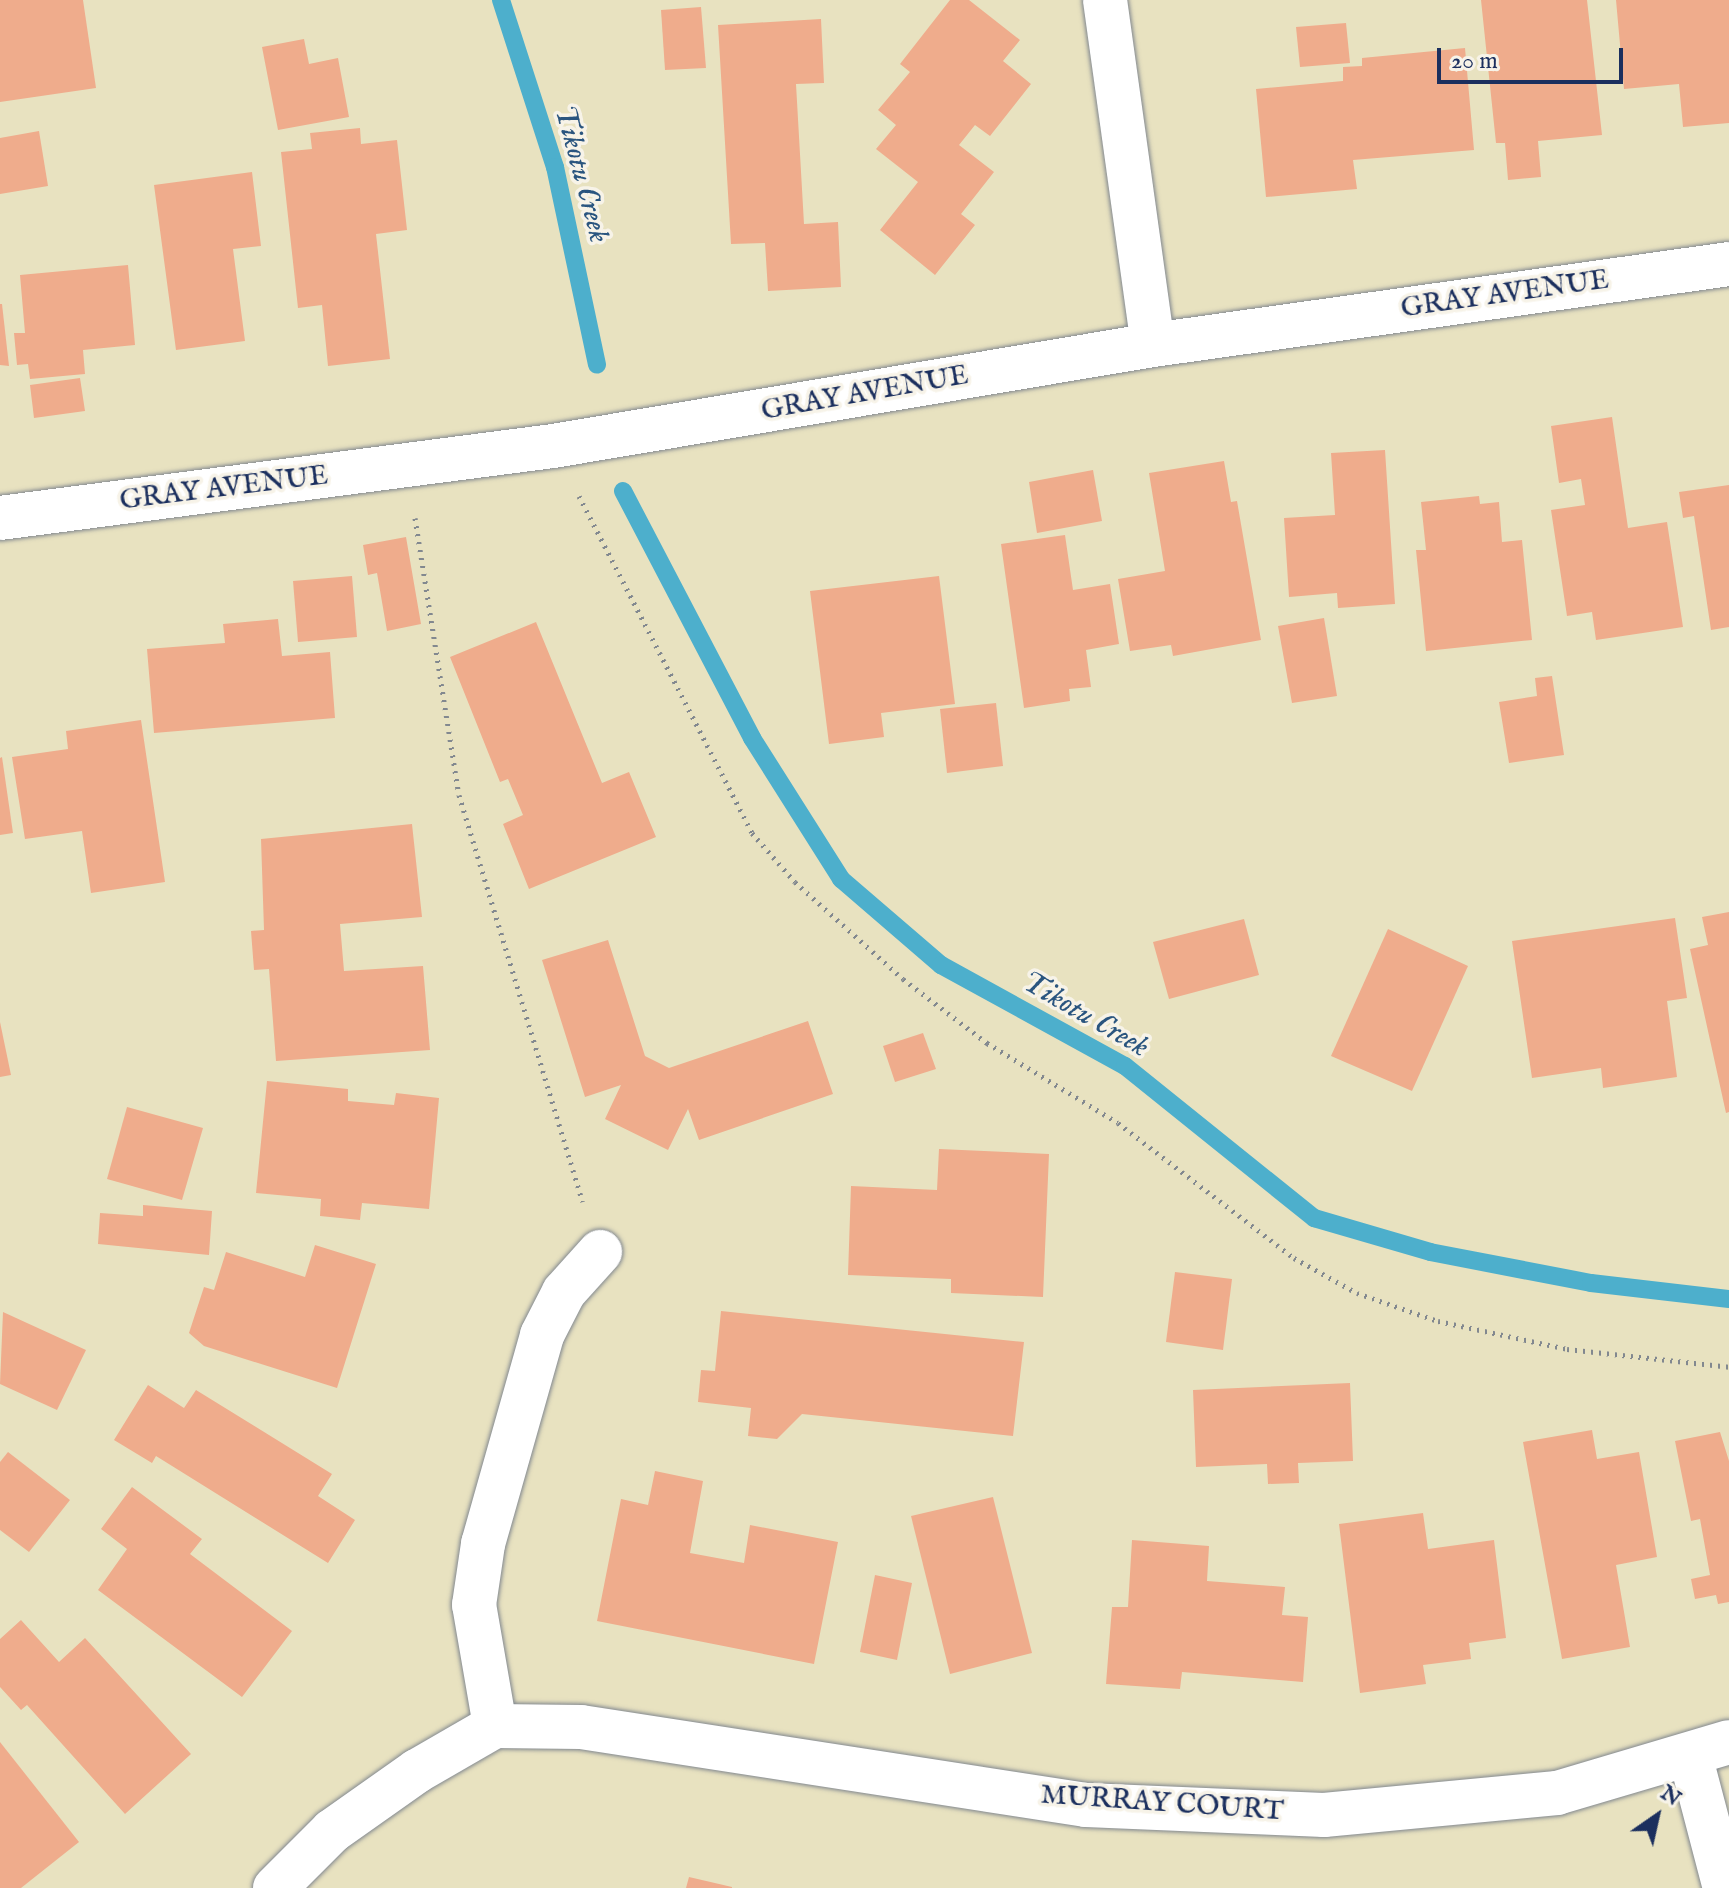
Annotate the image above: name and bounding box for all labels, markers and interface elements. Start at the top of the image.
scale bar [1441,32,1627,82]
text: 20 m [1451,46,1498,77]
water label: Tikotu Creek [545,101,617,247]
street label: GRAY AVENUE [1399,264,1611,326]
street label: GRAY AVENUE [759,359,971,429]
street label: GRAY AVENUE [118,460,330,518]
water label: Tikotu Creek [1015,964,1155,1066]
north arrow [1617,1776,1697,1856]
street label: MURRAY COURT [1039,1779,1285,1829]
text: N [1655,1779,1686,1813]

